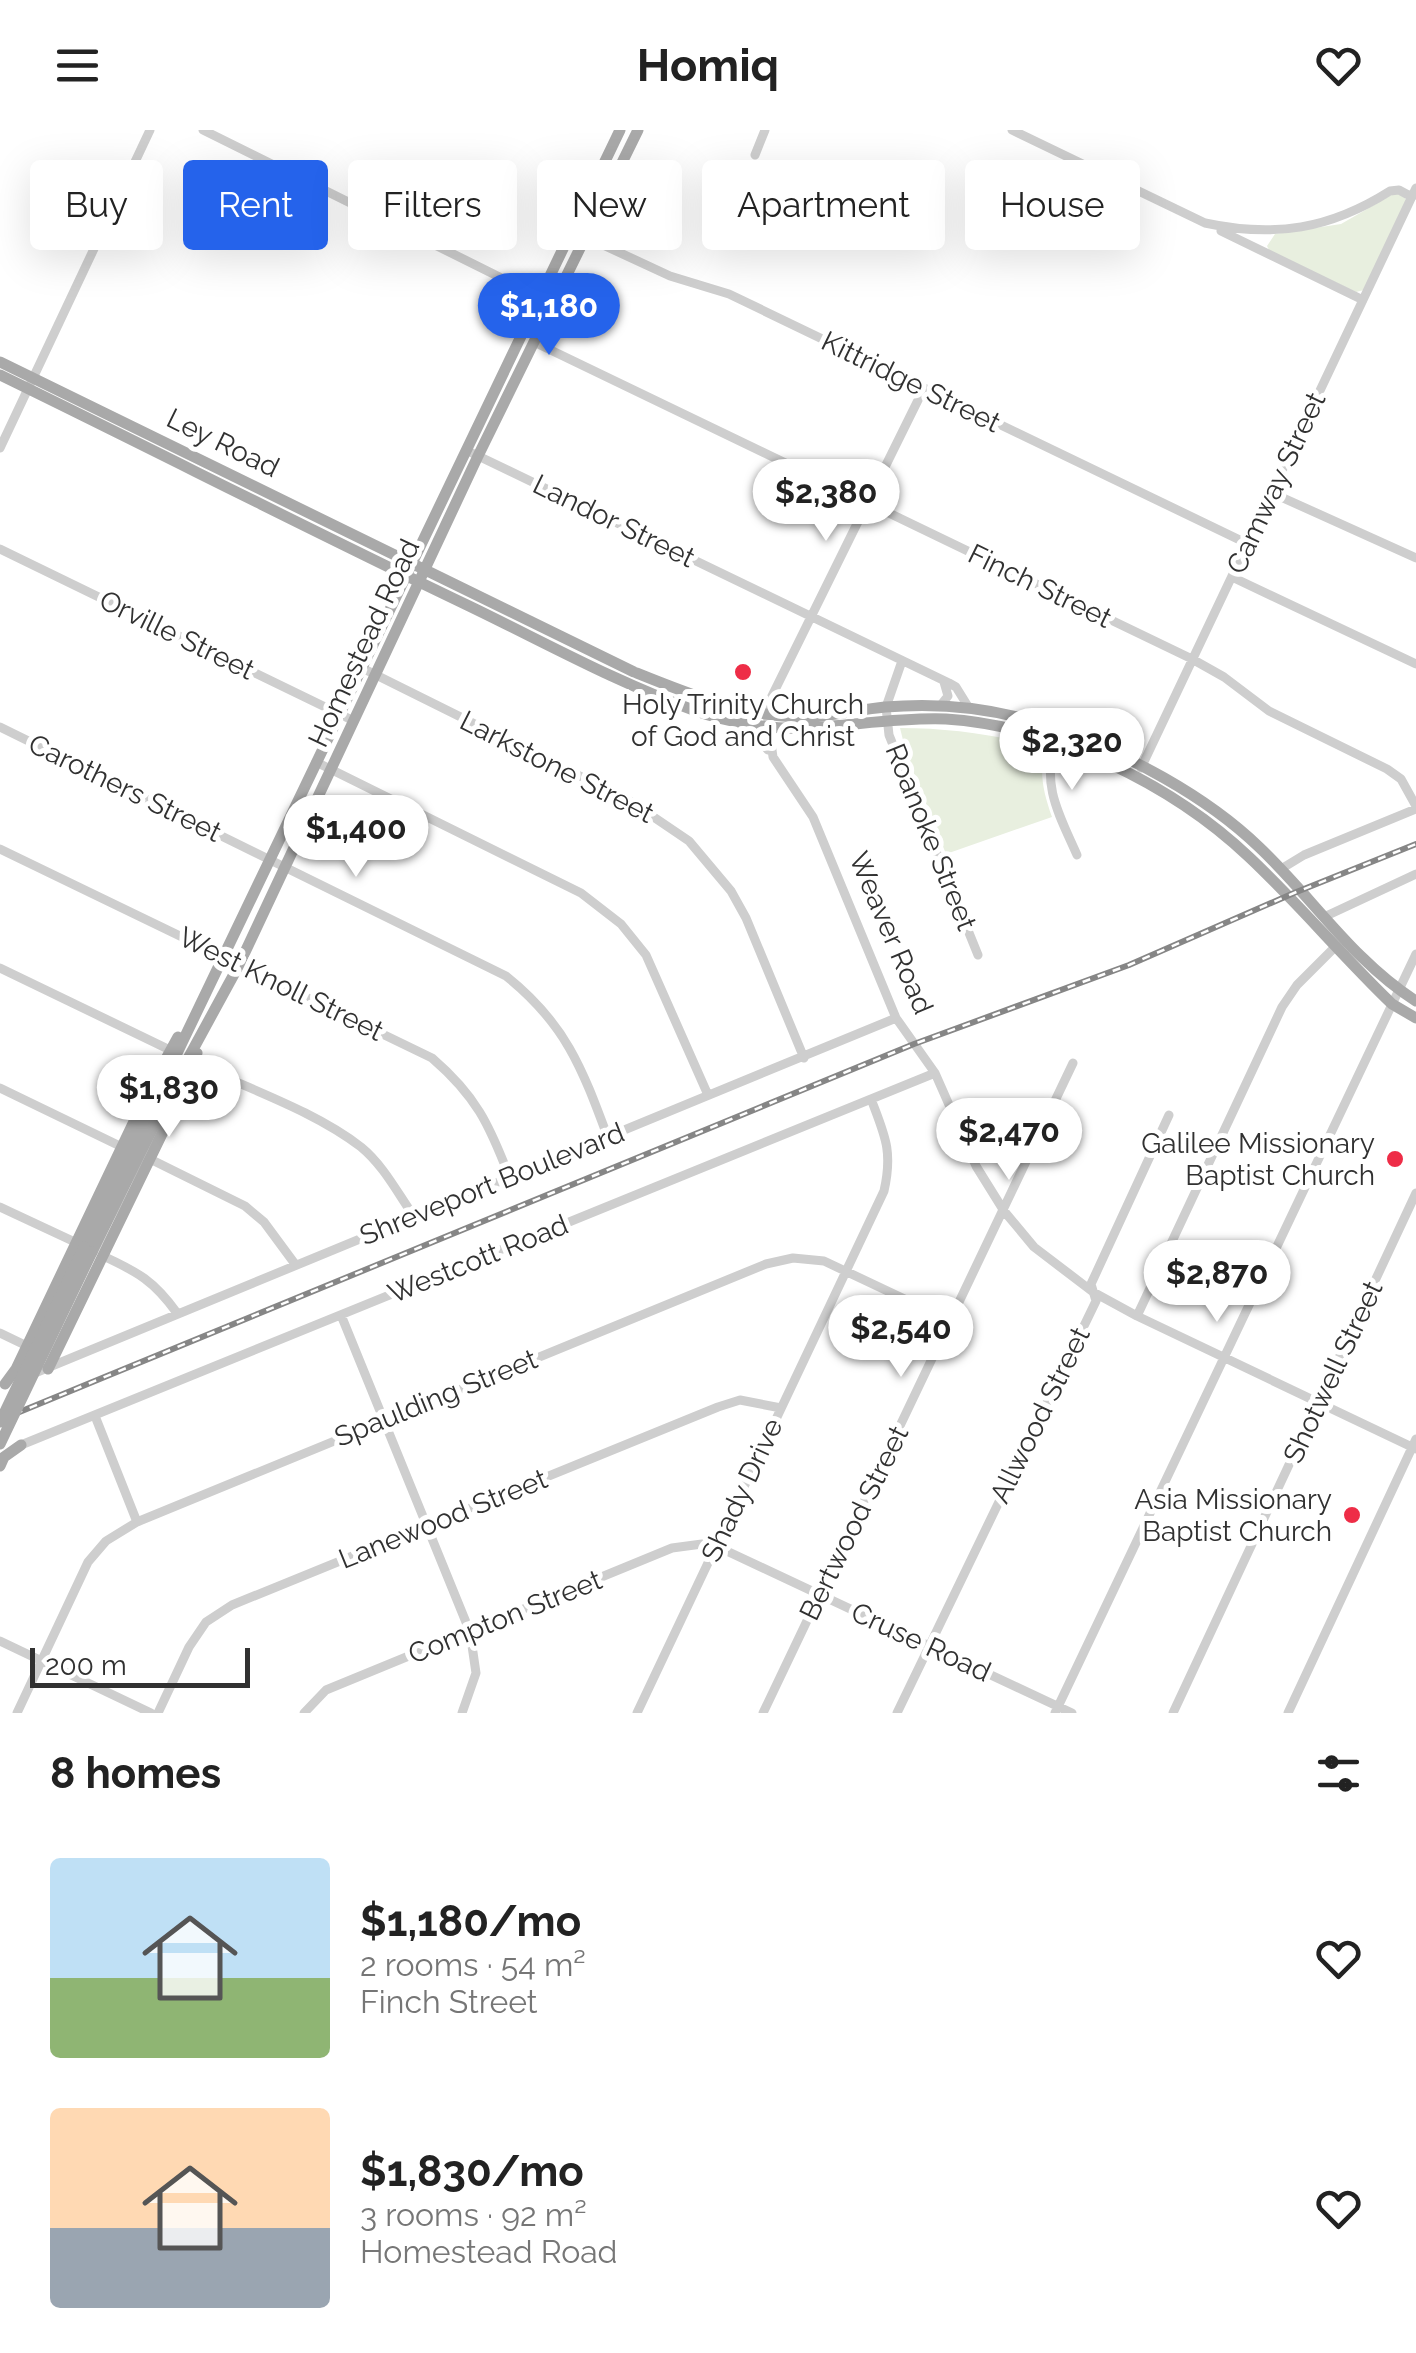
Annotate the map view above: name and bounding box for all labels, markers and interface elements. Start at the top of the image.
icon: menu [50,38,105,93]
icon: heart [1311,38,1366,93]
text: Homiq [637,39,779,92]
chip: Buy [30,160,163,250]
chip: Rent [183,160,328,250]
chip: Filters [348,160,517,250]
chip: New [537,160,682,250]
chip: Apartment [702,160,945,250]
chip: House [965,160,1140,250]
pin: $1,180 [468,273,630,358]
text: $1,180 [500,287,598,324]
street label: Kittridge Street [816,324,1006,440]
street label: Camway Street [1220,387,1333,579]
street label: Ley Road [161,402,285,484]
pin: $2,380 [745,459,907,544]
street label: Landor Street [528,468,701,575]
text: $2,380 [775,473,877,510]
street label: Homestead Road [301,534,427,752]
street label: Finch Street [963,537,1118,635]
street label: Orville Street [94,583,260,687]
marker: Holy Trinity Church of God and Christ [732,661,754,683]
place label: Holy Trinity Church of God and Christ [622,688,864,753]
street label: Larkstone Street [455,704,660,830]
pin: $2,320 [991,708,1153,793]
text: $2,320 [1021,722,1123,759]
street label: Carothers Street [23,727,227,849]
street label: Roanoke Street [879,739,984,936]
pin: $1,400 [275,795,437,880]
text: $1,400 [305,809,407,846]
street label: Weaver Road [842,847,940,1019]
street label: West Knoll Street [173,920,389,1048]
pin: $1,830 [88,1055,250,1140]
text: $1,830 [119,1069,219,1106]
pin: $2,470 [928,1098,1090,1183]
text: $2,470 [958,1112,1060,1149]
street label: Shreveport Boulevard [355,1116,629,1252]
place label: Galilee Missionary Baptist Church [1141,1127,1375,1192]
marker: Galilee Missionary Baptist Church [1384,1148,1406,1170]
street label: Westcott Road [383,1208,573,1310]
pin: $2,870 [1136,1240,1298,1325]
text: $2,870 [1166,1254,1268,1291]
street label: Shotwell Street [1276,1275,1390,1468]
pin: $2,540 [820,1295,982,1380]
text: $2,540 [850,1309,952,1346]
street label: Allwood Street [983,1321,1097,1508]
street label: Spaulding Street [330,1342,543,1454]
street label: Shady Drive [694,1413,790,1567]
street label: Bertwood Street [793,1420,916,1626]
street label: Lanewood Street [334,1462,553,1576]
place label: Asia Missionary Baptist Church [1134,1483,1332,1548]
marker: Asia Missionary Baptist Church [1341,1504,1363,1526]
street label: Compton Street [404,1563,607,1671]
street label: Cruse Road [846,1595,996,1689]
scale bar [30,1643,250,1688]
text: 200 m [45,1649,127,1682]
icon: filters [1311,1746,1366,1801]
text: 8 homes [50,1749,221,1798]
text: $1,180/mo [360,1897,581,1946]
icon: home [130,1898,250,2018]
icon: heart [1311,1931,1366,1986]
text: 2 rooms · 54 m² [360,1946,586,1983]
text: Finch Street [360,1983,538,2020]
text: $1,830/mo [360,2147,584,2196]
icon: home [130,2148,250,2268]
icon: heart [1311,2181,1366,2236]
text: 3 rooms · 92 m² [360,2196,587,2233]
text: Homestead Road [360,2233,618,2270]

